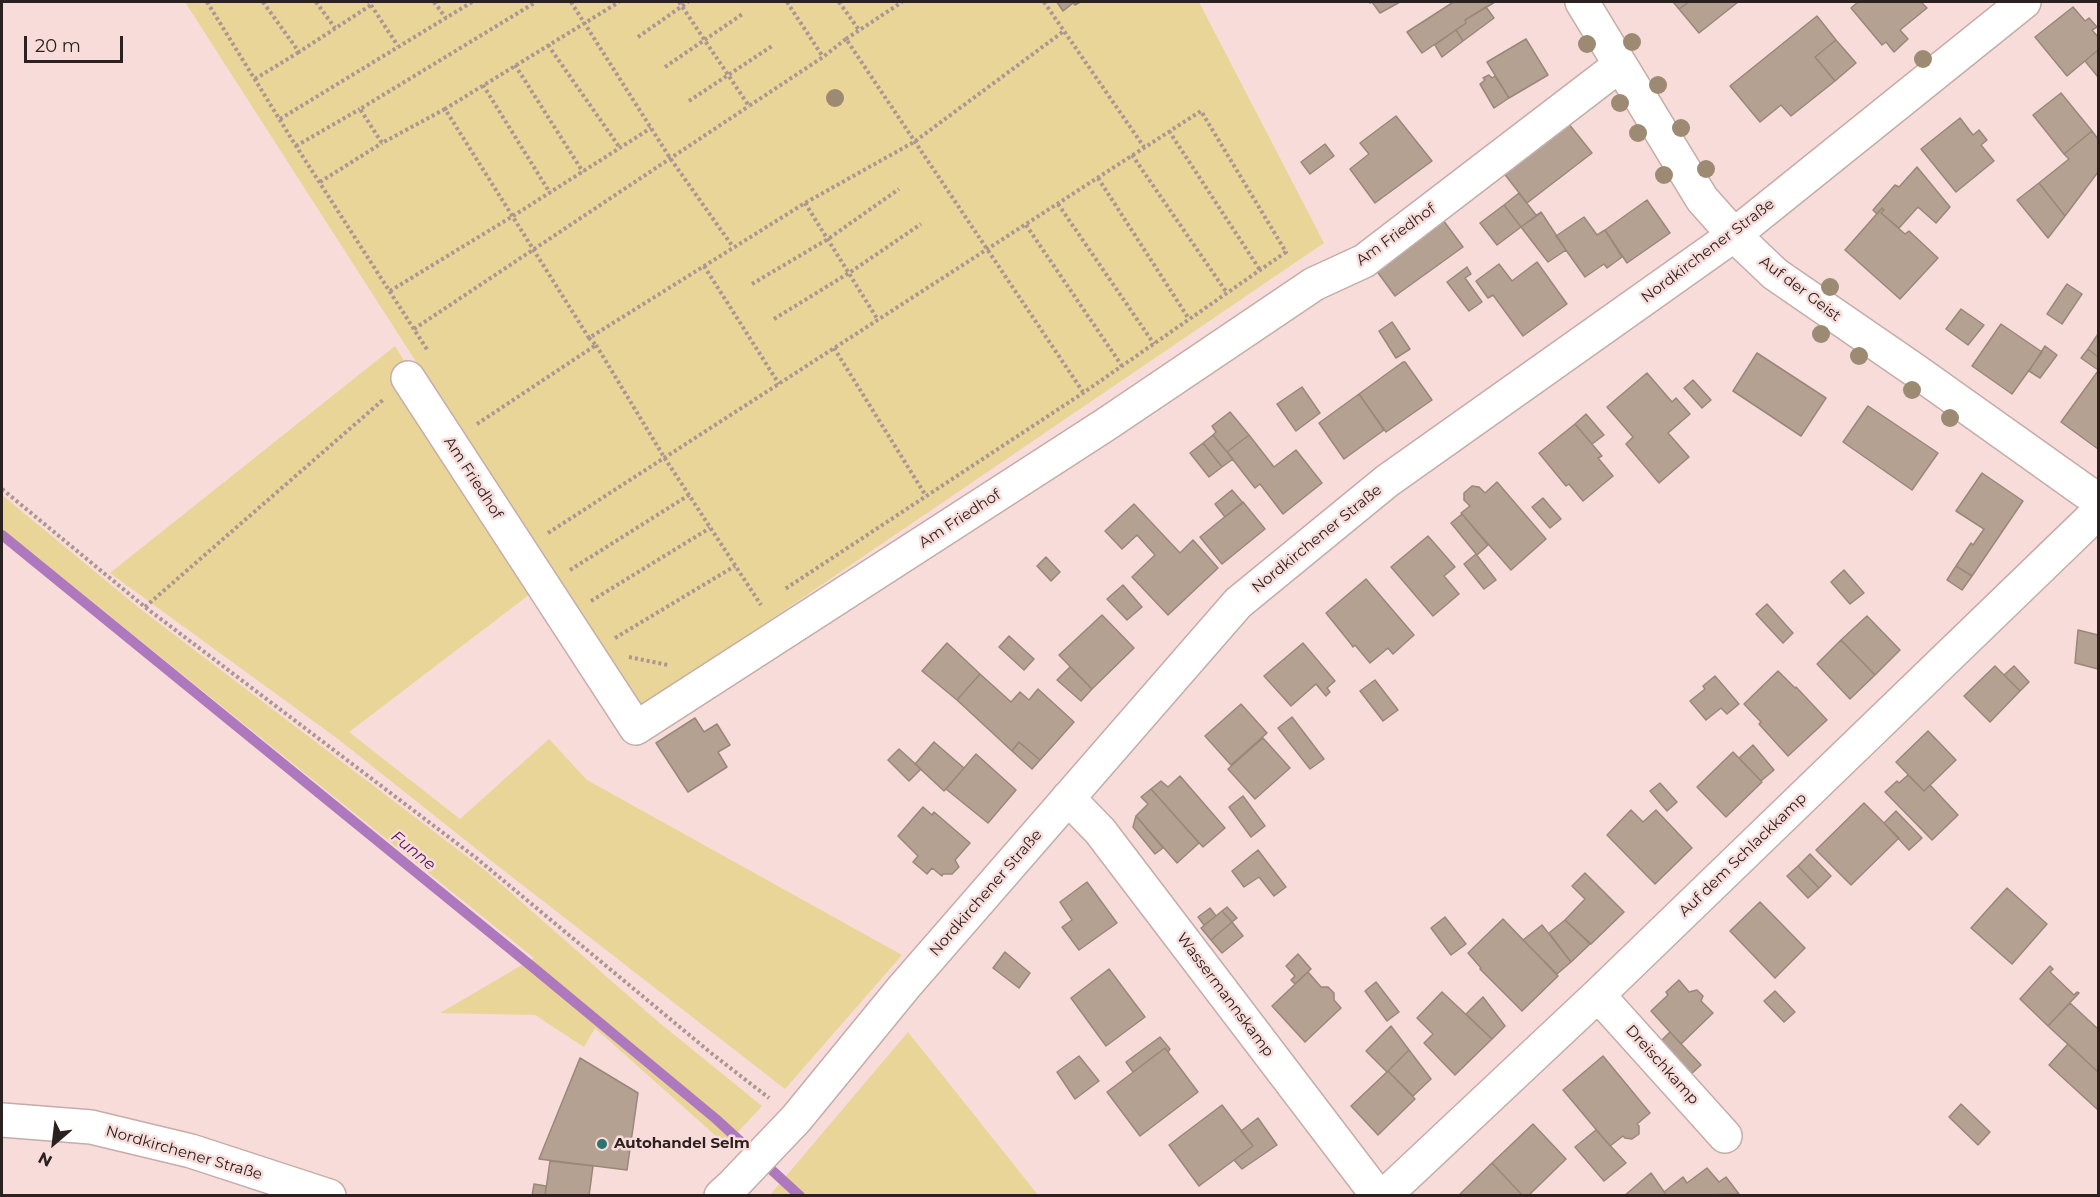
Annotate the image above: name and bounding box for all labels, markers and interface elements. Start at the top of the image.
scale bar [27,24,126,62]
text: 20 m [35,35,81,57]
street label: Nordkirchener Straße [1638,195,1778,307]
street label: Am Friedhof [1353,200,1439,270]
street label: Auf der Geist [1756,253,1844,325]
street label: Am Friedhof [440,434,506,522]
street label: Nordkirchener Straße [1248,481,1386,597]
street label: Am Friedhof [916,486,1004,552]
street label: Auf dem Schlackkamp [1675,789,1811,921]
street label: Nordkirchener Straße [926,826,1046,960]
water label: Funne [387,827,439,875]
street label: Wassermannskamp [1173,930,1277,1060]
street label: Dreischkamp [1622,1022,1702,1108]
north arrow [24,1113,84,1173]
street label: Nordkirchener Straße [104,1122,264,1184]
place label: Autohandel Selm [614,1135,750,1153]
marker: Autohandel Selm [595,1137,609,1151]
text: N [35,1148,55,1171]

